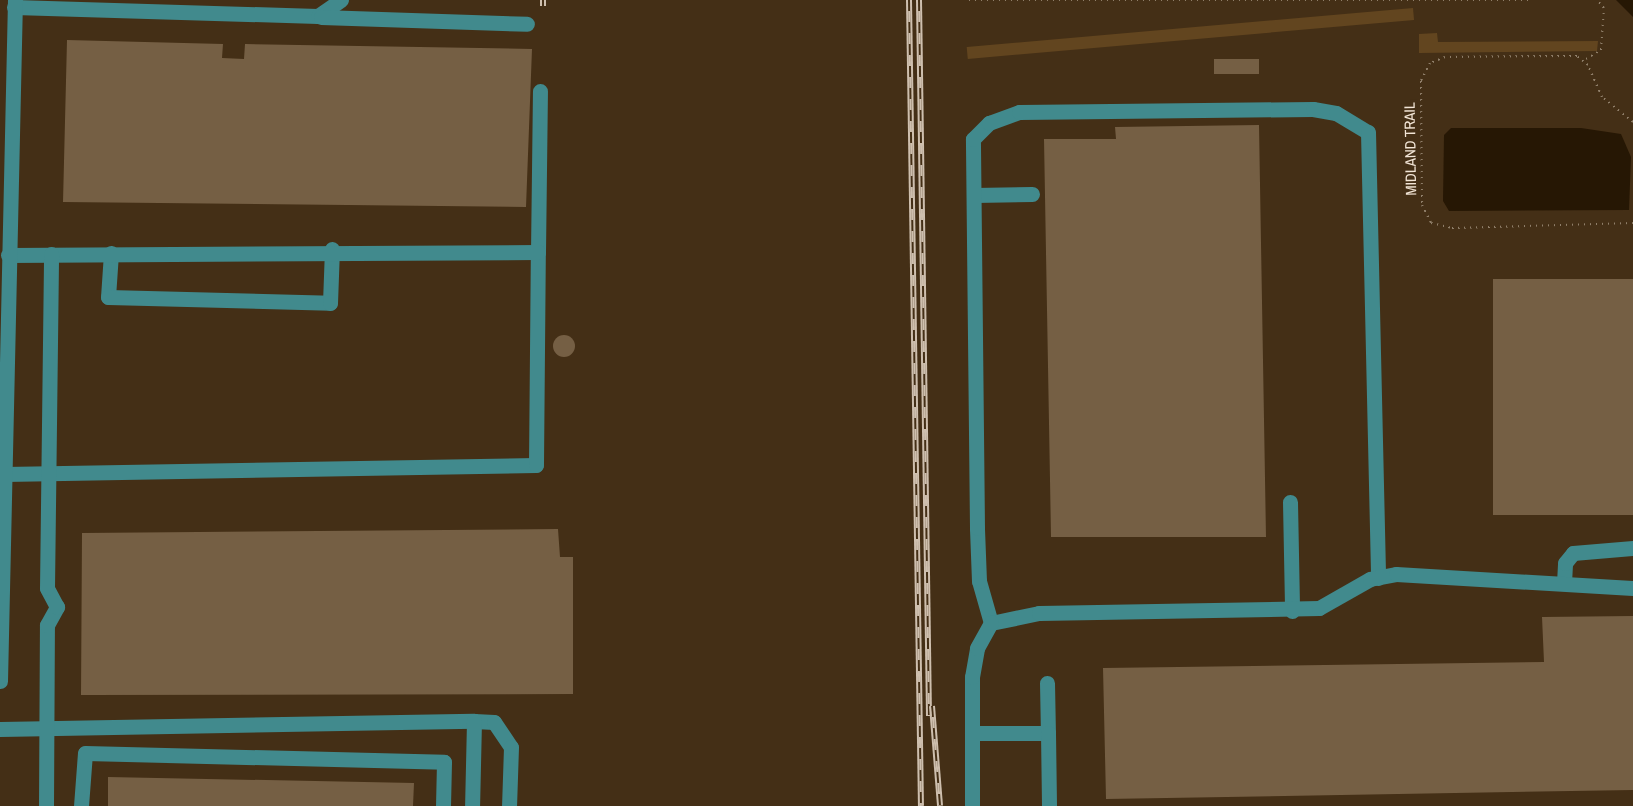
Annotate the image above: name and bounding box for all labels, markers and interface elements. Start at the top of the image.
street label: MIDLAND TRAIL [1400,102,1420,196]

